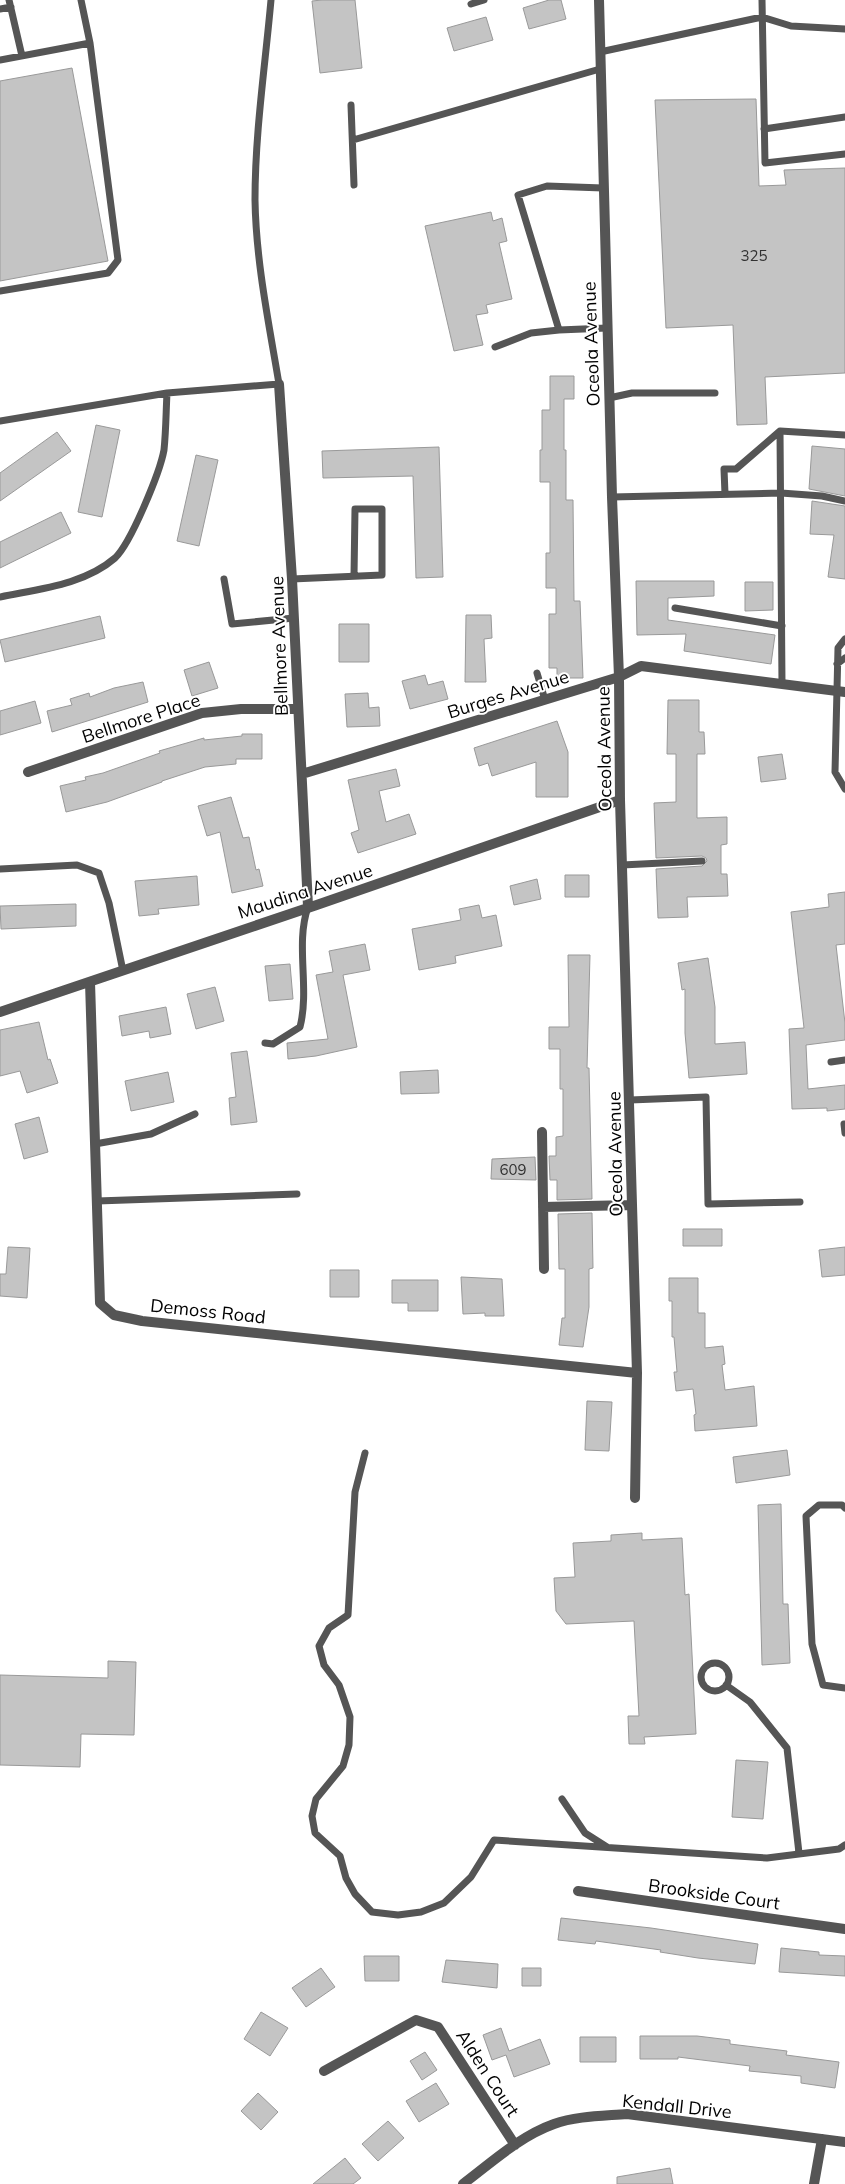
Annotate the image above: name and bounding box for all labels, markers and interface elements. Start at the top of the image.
house number: 325 [740,246,768,265]
street label: Oceola Avenue [577,281,605,407]
street label: Bellmore Avenue [265,575,293,717]
street label: Burges Avenue [444,665,572,723]
street label: Oceola Avenue [591,686,617,812]
street label: Bellmore Place [79,688,203,748]
street label: Maudina Avenue [235,858,375,924]
street label: Oceola Avenue [602,1091,628,1217]
house number: 609 [499,1160,527,1179]
street label: Demoss Road [149,1293,267,1329]
street label: Brookside Court [647,1873,781,1915]
street label: Alden Court [451,2025,525,2121]
street label: Kendall Drive [621,2089,733,2123]

